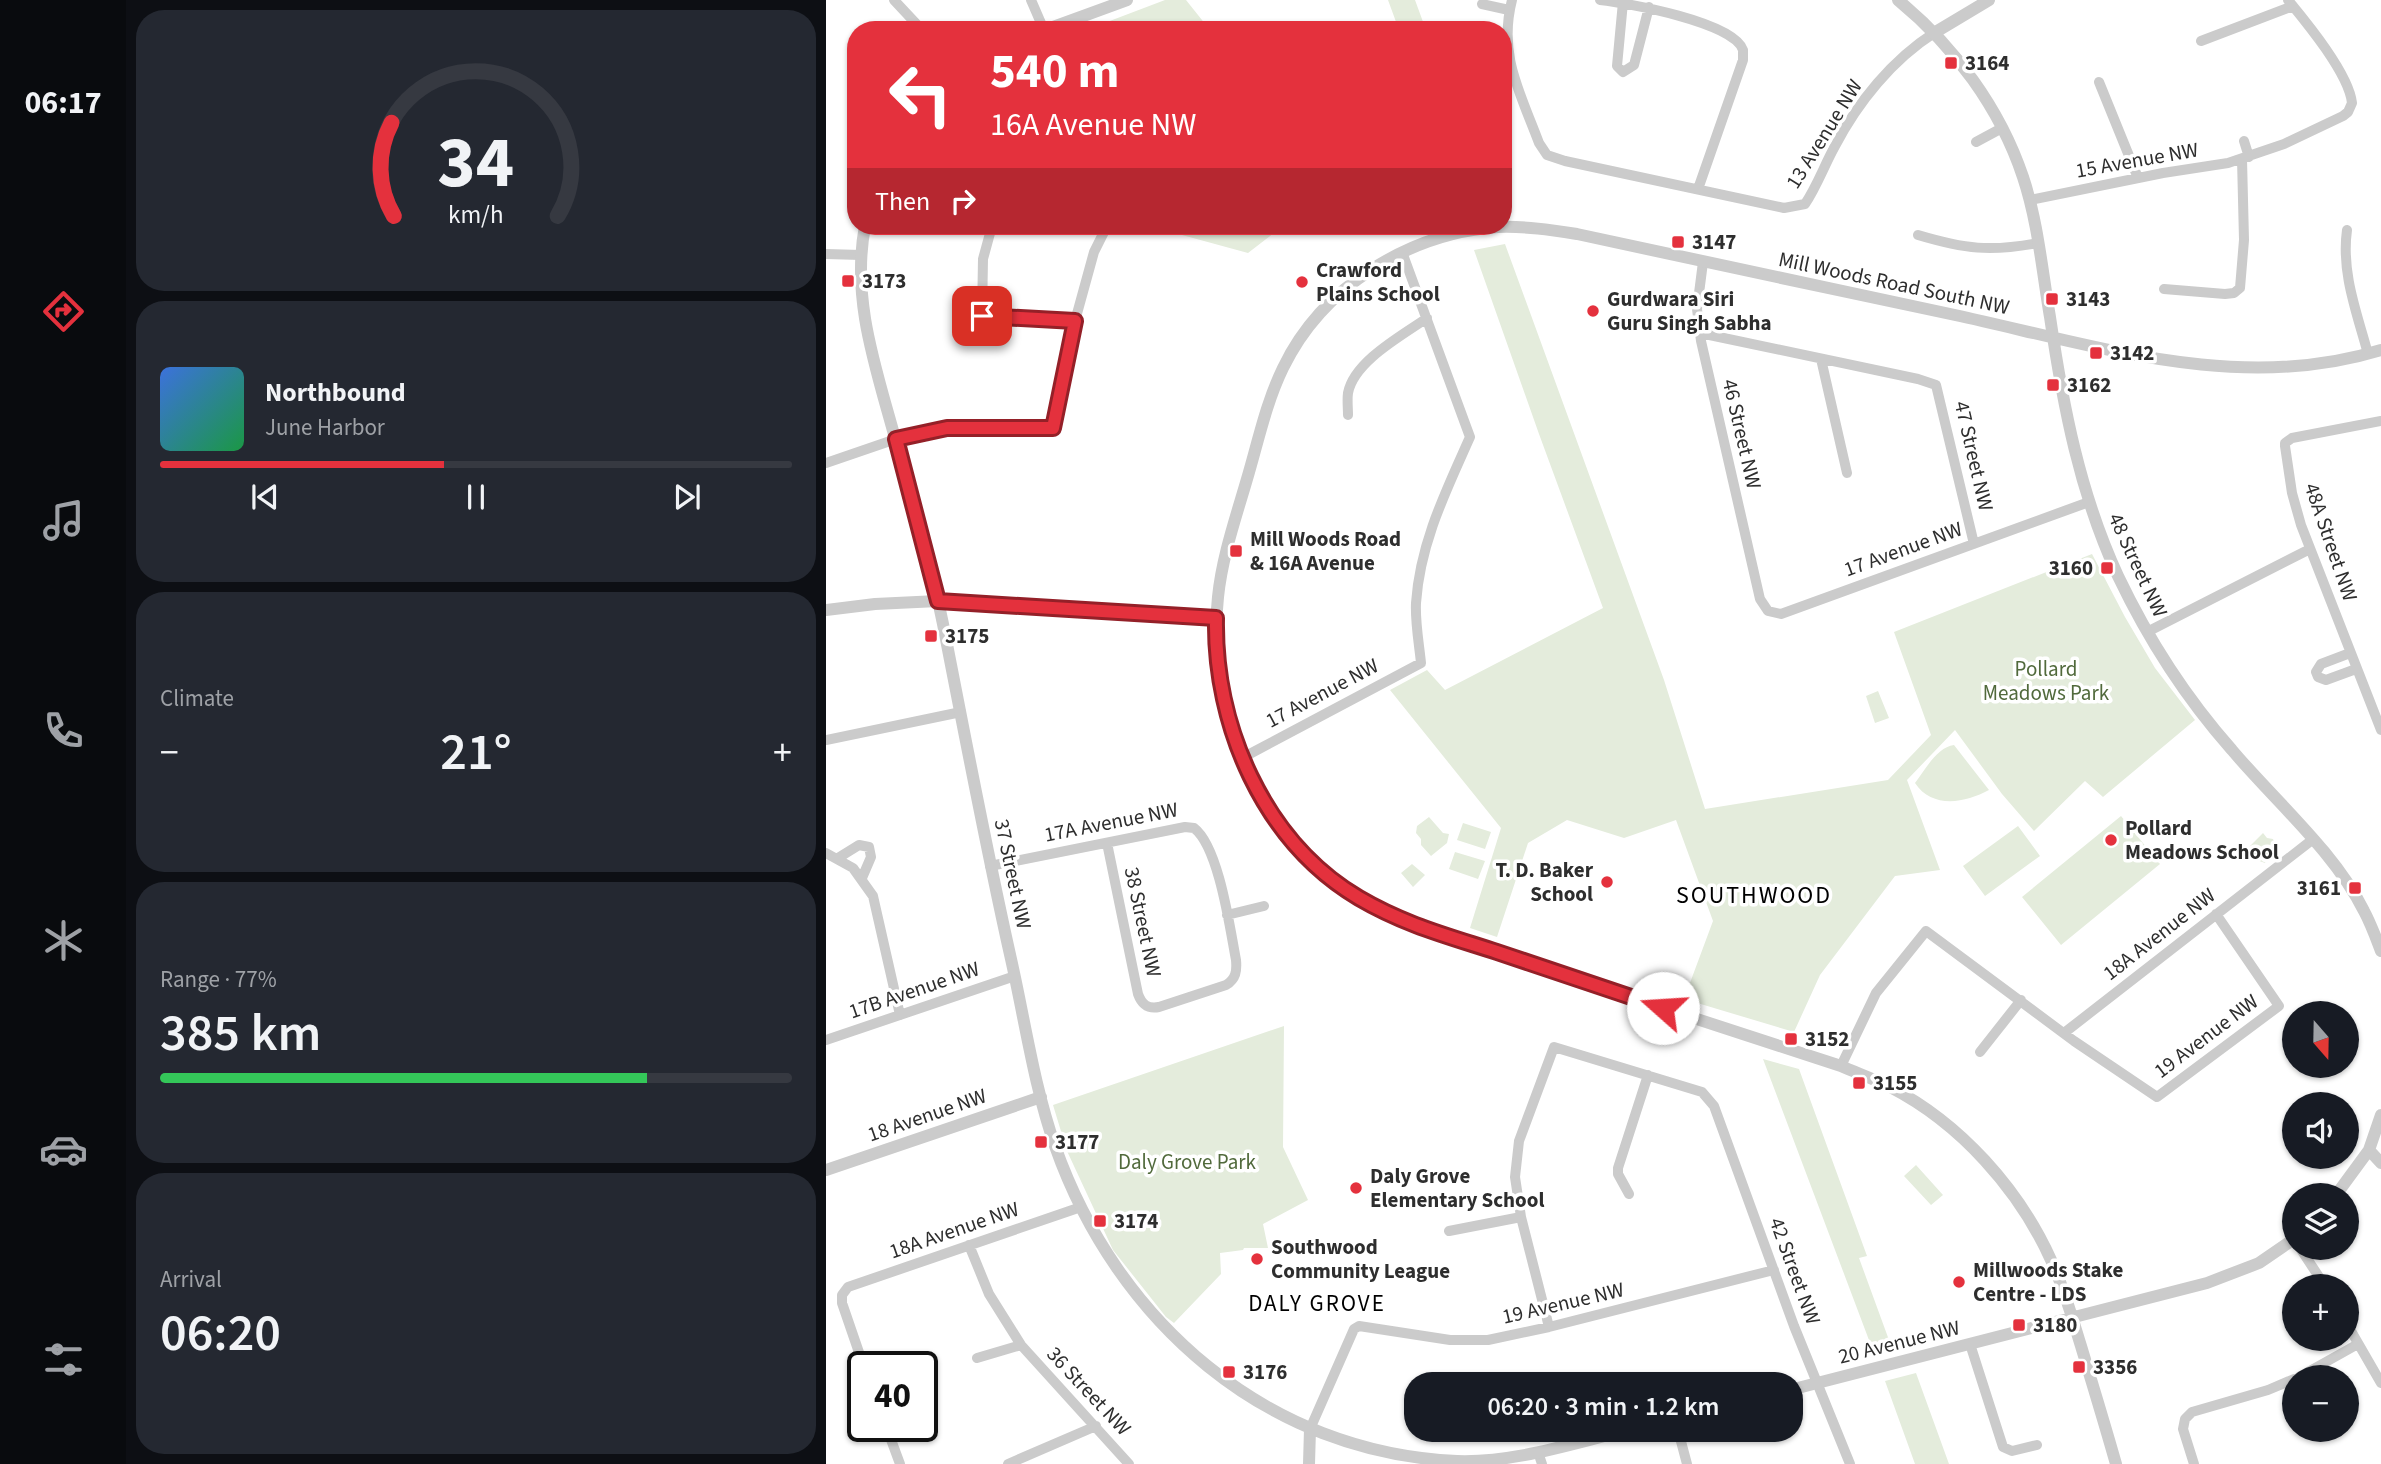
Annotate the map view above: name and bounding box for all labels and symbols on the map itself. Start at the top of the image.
place label: 3164 [1965,48,2009,78]
marker: 3164 [1943,55,1959,71]
street label: 13 Avenue NW [1778,73,1870,195]
street label: 15 Avenue NW [2073,134,2201,186]
place label: 3147 [1692,227,1736,257]
marker: 3147 [1670,234,1686,250]
street label: Mill Woods Road South NW [1776,244,2013,322]
place label: Crawford Plains School [1316,255,1440,309]
place label: 3173 [862,266,906,296]
marker: 3173 [840,273,856,289]
marker: Crawford Plains School [1294,274,1310,290]
place label: Gurdwara Siri Guru Singh Sabha [1607,284,1772,338]
place label: 3143 [2066,284,2110,314]
pin [952,286,1012,346]
marker: 3143 [2044,291,2060,307]
marker: Gurdwara Siri Guru Singh Sabha [1585,303,1601,319]
place label: 3142 [2110,338,2154,368]
marker: 3142 [2088,345,2104,361]
place label: 3162 [2067,370,2111,400]
street label: 46 Street NW [1715,376,1769,492]
marker: 3162 [2045,377,2061,393]
street label: 47 Street NW [1947,398,2001,514]
street label: 48A Street NW [2297,479,2365,606]
street label: 48 Street NW [2101,508,2175,623]
street label: 17 Avenue NW [1840,514,1967,584]
place label: Mill Woods Road & 16A Avenue [1250,524,1401,578]
marker: Mill Woods Road & 16A Avenue [1228,543,1244,559]
place label: 3160 [2049,553,2093,583]
marker: 3160 [2099,560,2115,576]
place label: 3175 [945,621,989,651]
marker: 3175 [923,628,939,644]
street label: 17 Avenue NW [1260,650,1384,735]
park label: Pollard Meadows Park [1983,654,2110,708]
street label: 17A Avenue NW [1042,794,1181,850]
place label: Pollard Meadows School [2125,813,2279,867]
street label: 37 Street NW [987,816,1039,932]
marker: Pollard Meadows School [2103,832,2119,848]
place label: T. D. Baker School [1496,855,1594,909]
street label: 38 Street NW [1117,864,1169,980]
place label: 3161 [2297,873,2341,903]
marker: T. D. Baker School [1599,874,1615,890]
district label: SOUTHWOOD [1676,878,1832,913]
street label: 18A Avenue NW [2096,880,2222,988]
marker: 3161 [2347,880,2363,896]
street label: 17B Avenue NW [845,953,984,1026]
position arrow [1626,971,1700,1045]
street label: 19 Avenue NW [2147,986,2265,1085]
north arrow [2282,1001,2359,1078]
place label: 3152 [1805,1024,1849,1054]
marker: 3152 [1783,1031,1799,1047]
place label: 3155 [1873,1068,1917,1098]
marker: 3155 [1851,1075,1867,1091]
street label: 18 Avenue NW [863,1080,991,1149]
place label: 3177 [1055,1127,1099,1157]
marker: 3177 [1033,1134,1049,1150]
park label: Daly Grove Park [1118,1147,1257,1177]
place label: Daly Grove Elementary School [1370,1161,1544,1215]
marker: Daly Grove Elementary School [1348,1180,1364,1196]
street label: 18A Avenue NW [885,1194,1023,1266]
place label: 3174 [1114,1206,1158,1236]
marker: 3174 [1092,1213,1108,1229]
street label: 42 Street NW [1762,1213,1828,1329]
place label: Southwood Community League [1271,1232,1450,1286]
marker: Southwood Community League [1249,1251,1265,1267]
place label: Millwoods Stake Centre - LDS [1973,1255,2123,1309]
street label: 19 Avenue NW [1499,1274,1627,1332]
marker: Millwoods Stake Centre - LDS [1951,1274,1967,1290]
district label: DALY GROVE [1248,1287,1386,1320]
place label: 3180 [2033,1310,2077,1340]
street label: 20 Avenue NW [1835,1312,1963,1372]
marker: 3180 [2011,1317,2027,1333]
street label: 36 Street NW [1040,1340,1138,1443]
speed limit sign: 40 [847,1351,938,1442]
place label: 3356 [2093,1352,2137,1382]
place label: 3176 [1243,1357,1287,1387]
marker: 3356 [2071,1359,2087,1375]
marker: 3176 [1221,1364,1237,1380]

